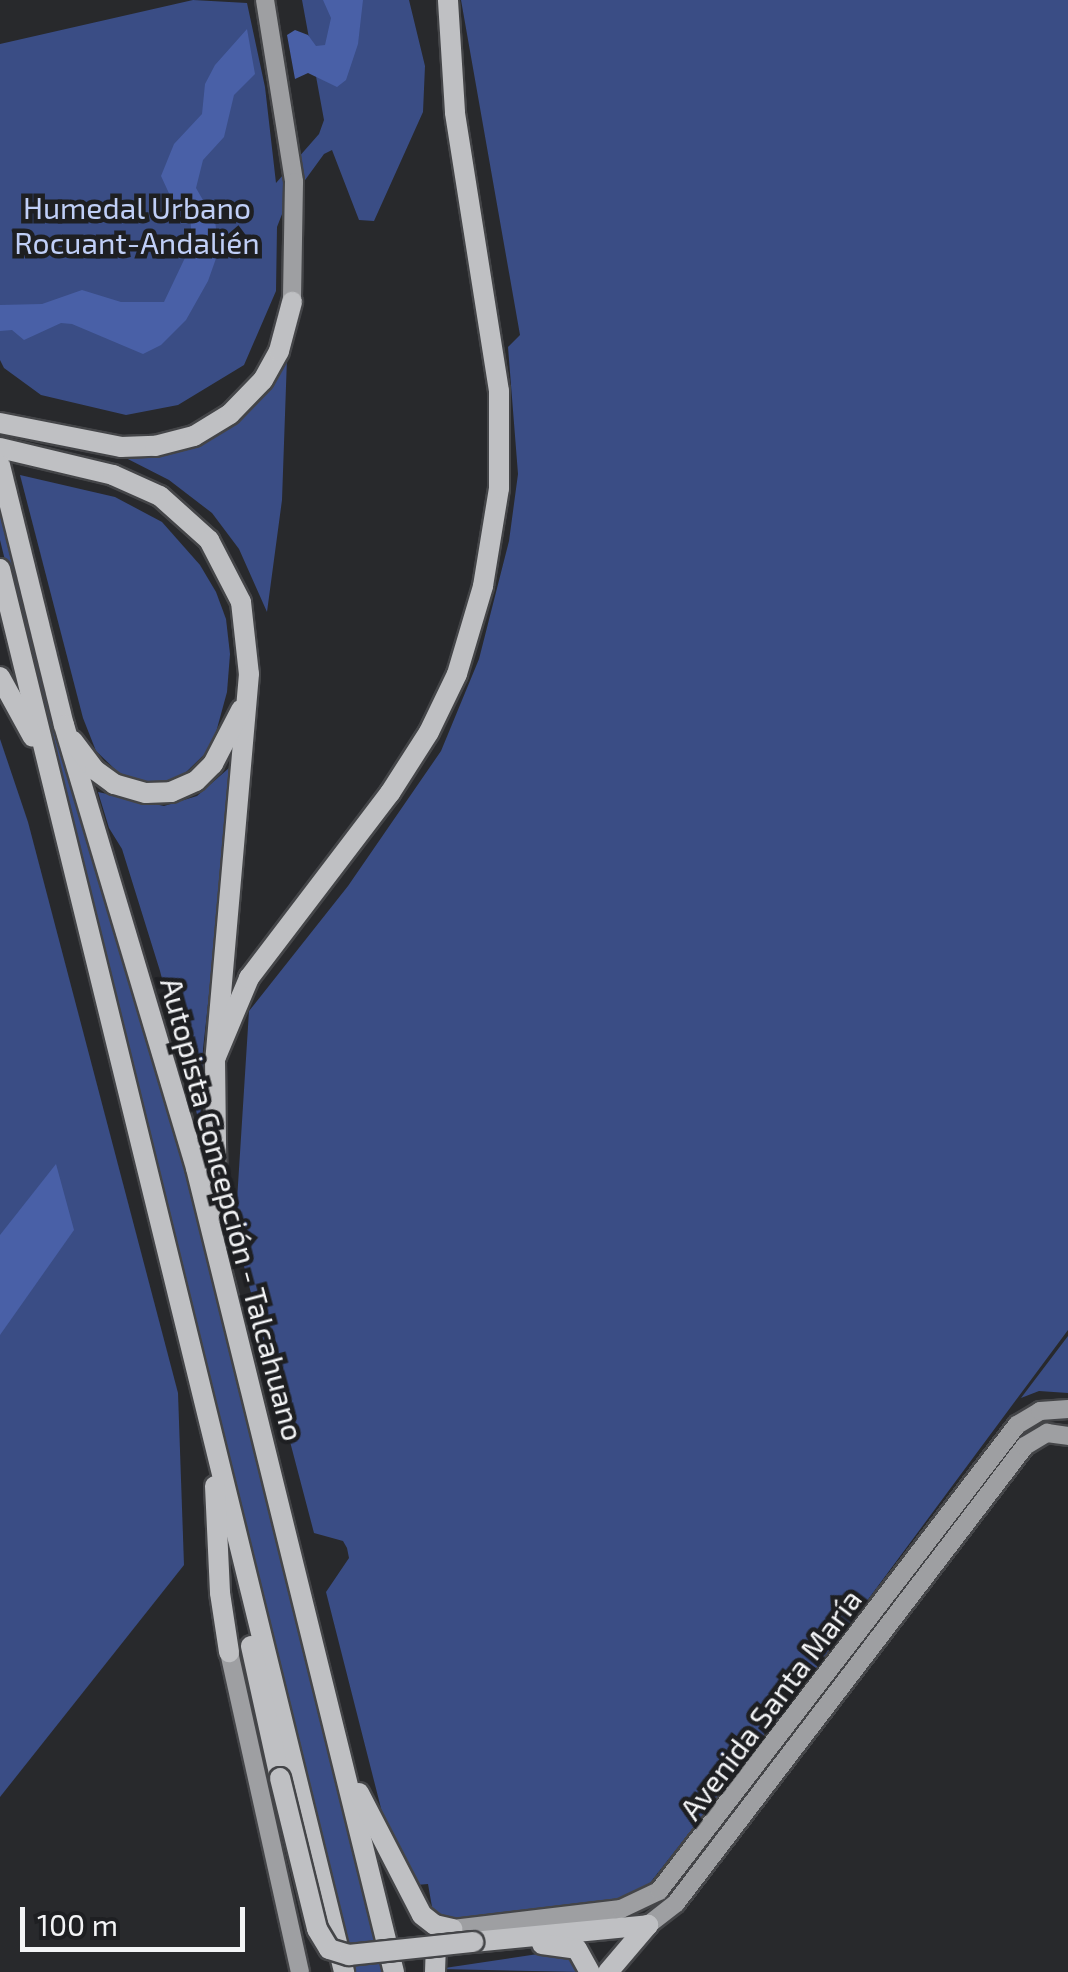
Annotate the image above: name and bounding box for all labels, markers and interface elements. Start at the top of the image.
park label: Humedal Urbano Rocuant-Andalién [14,189,260,260]
street label: Autopista Concepción - Talcahuano [154,973,312,1445]
street label: Avenida Santa María [672,1582,868,1826]
scale bar [25,1887,250,1949]
text: 100 m [37,1906,118,1942]

